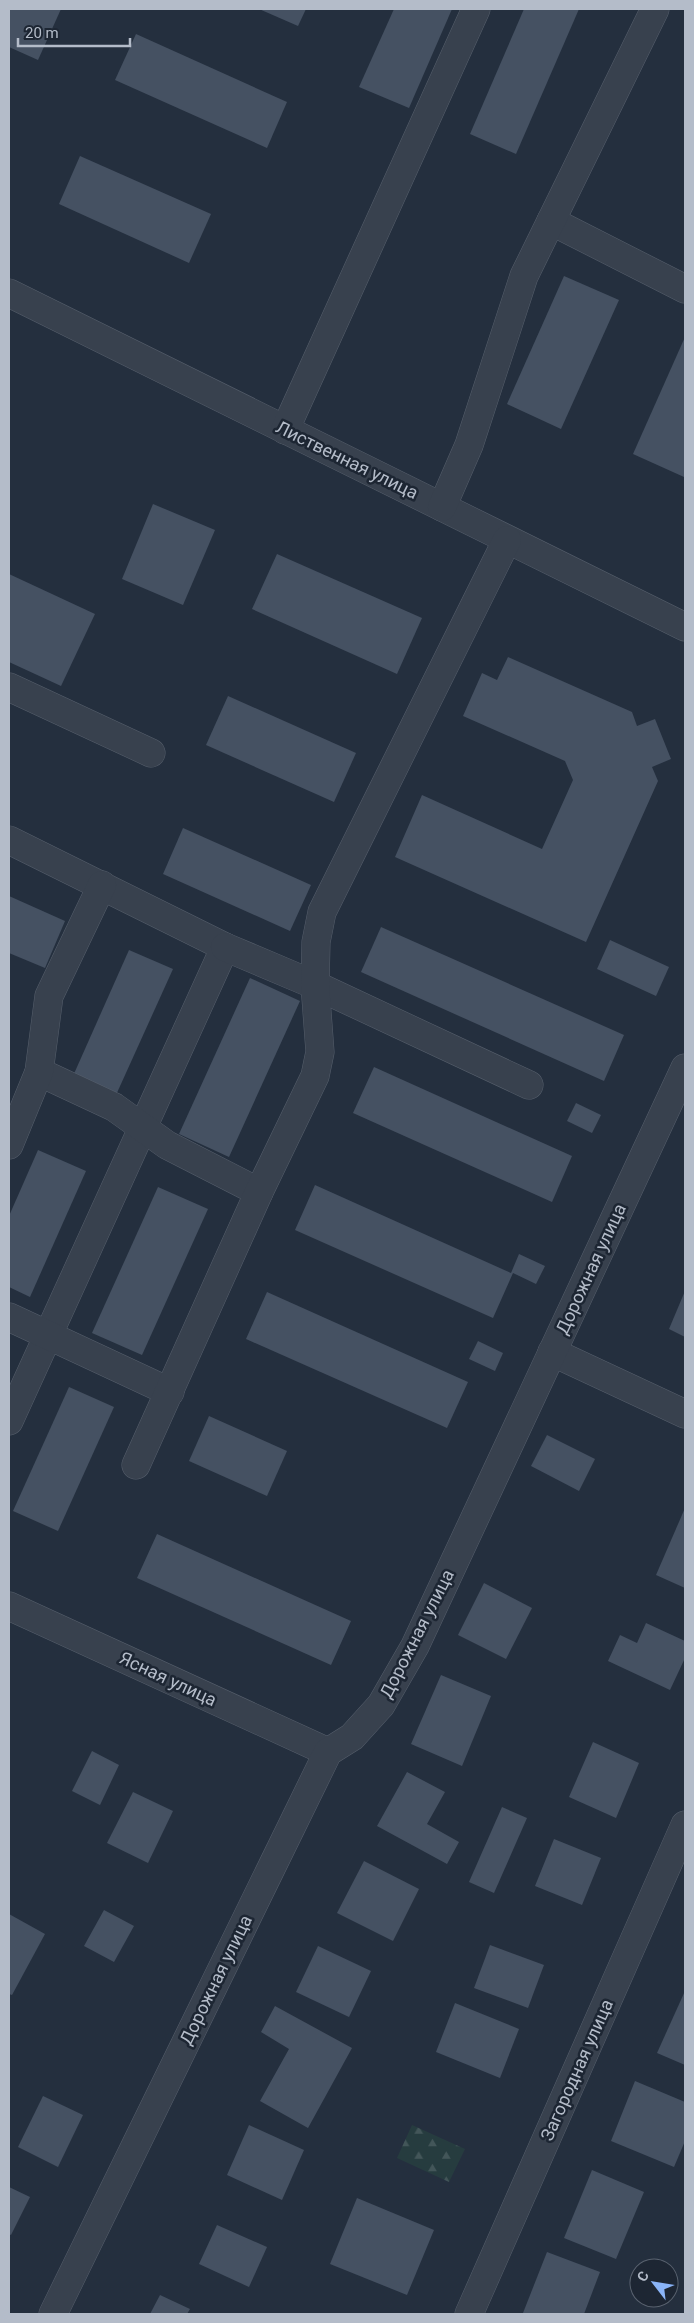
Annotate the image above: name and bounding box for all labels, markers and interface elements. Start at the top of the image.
scale bar [18,15,130,47]
text: 20 m [25,24,59,42]
street label: Лиственная улица [273,416,422,503]
street label: Дорожная улица [551,1200,630,1337]
street label: Дорожная улица [375,1566,458,1702]
street label: Ясная улица [116,1647,220,1710]
street label: Дорожная улица [175,1911,256,2048]
street label: Загородная улица [536,1996,617,2144]
north arrow [629,2258,679,2308]
text: С [634,2268,652,2284]

